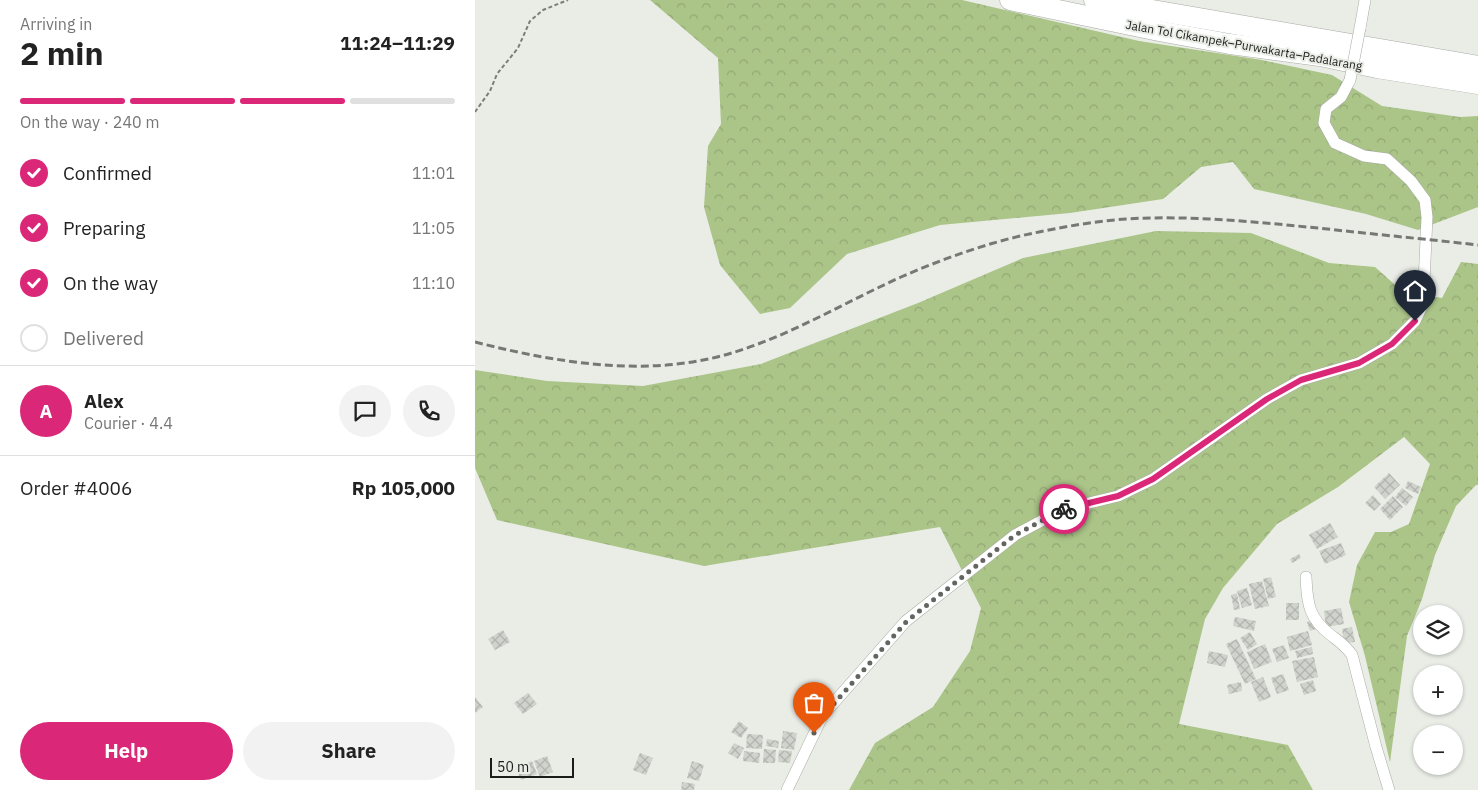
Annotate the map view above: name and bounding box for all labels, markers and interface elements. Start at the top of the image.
text: Arriving in [20,14,92,34]
street label: Jalan Tol Cikampek–Purwakarta–Padalarang [1124,17,1364,73]
text: 11:24–11:29 [340,31,455,55]
text: 2 min [20,32,104,74]
text: On the way · 240 m [20,112,159,132]
icon: check [20,159,48,187]
text: Confirmed [63,161,152,185]
text: 11:01 [412,163,455,183]
icon: check [20,214,48,242]
text: Preparing [63,216,145,240]
text: 11:05 [412,218,455,238]
icon: check [20,269,48,297]
pin [1394,270,1436,321]
text: On the way [63,271,158,295]
text: 11:10 [412,273,455,293]
icon: home [1401,277,1429,305]
text: Delivered [63,326,144,350]
button: chat [339,385,391,437]
button: phone [403,385,455,437]
text: Alex [84,389,124,413]
text: A [39,399,53,423]
text: Courier · 4.4 [84,413,173,433]
text: Order #4006 [20,476,132,500]
text: Rp 105,000 [352,476,455,500]
courier [1039,484,1089,534]
icon: bike [1050,495,1078,523]
map controls [1413,605,1463,775]
button: layers [1413,605,1463,655]
button: + [1413,665,1463,715]
pin [793,682,835,733]
icon: bag [800,689,828,717]
button: Help [20,722,233,780]
button: Share [243,722,455,780]
button: − [1413,725,1463,775]
scale bar [490,755,574,778]
text: 50 m [497,758,529,776]

